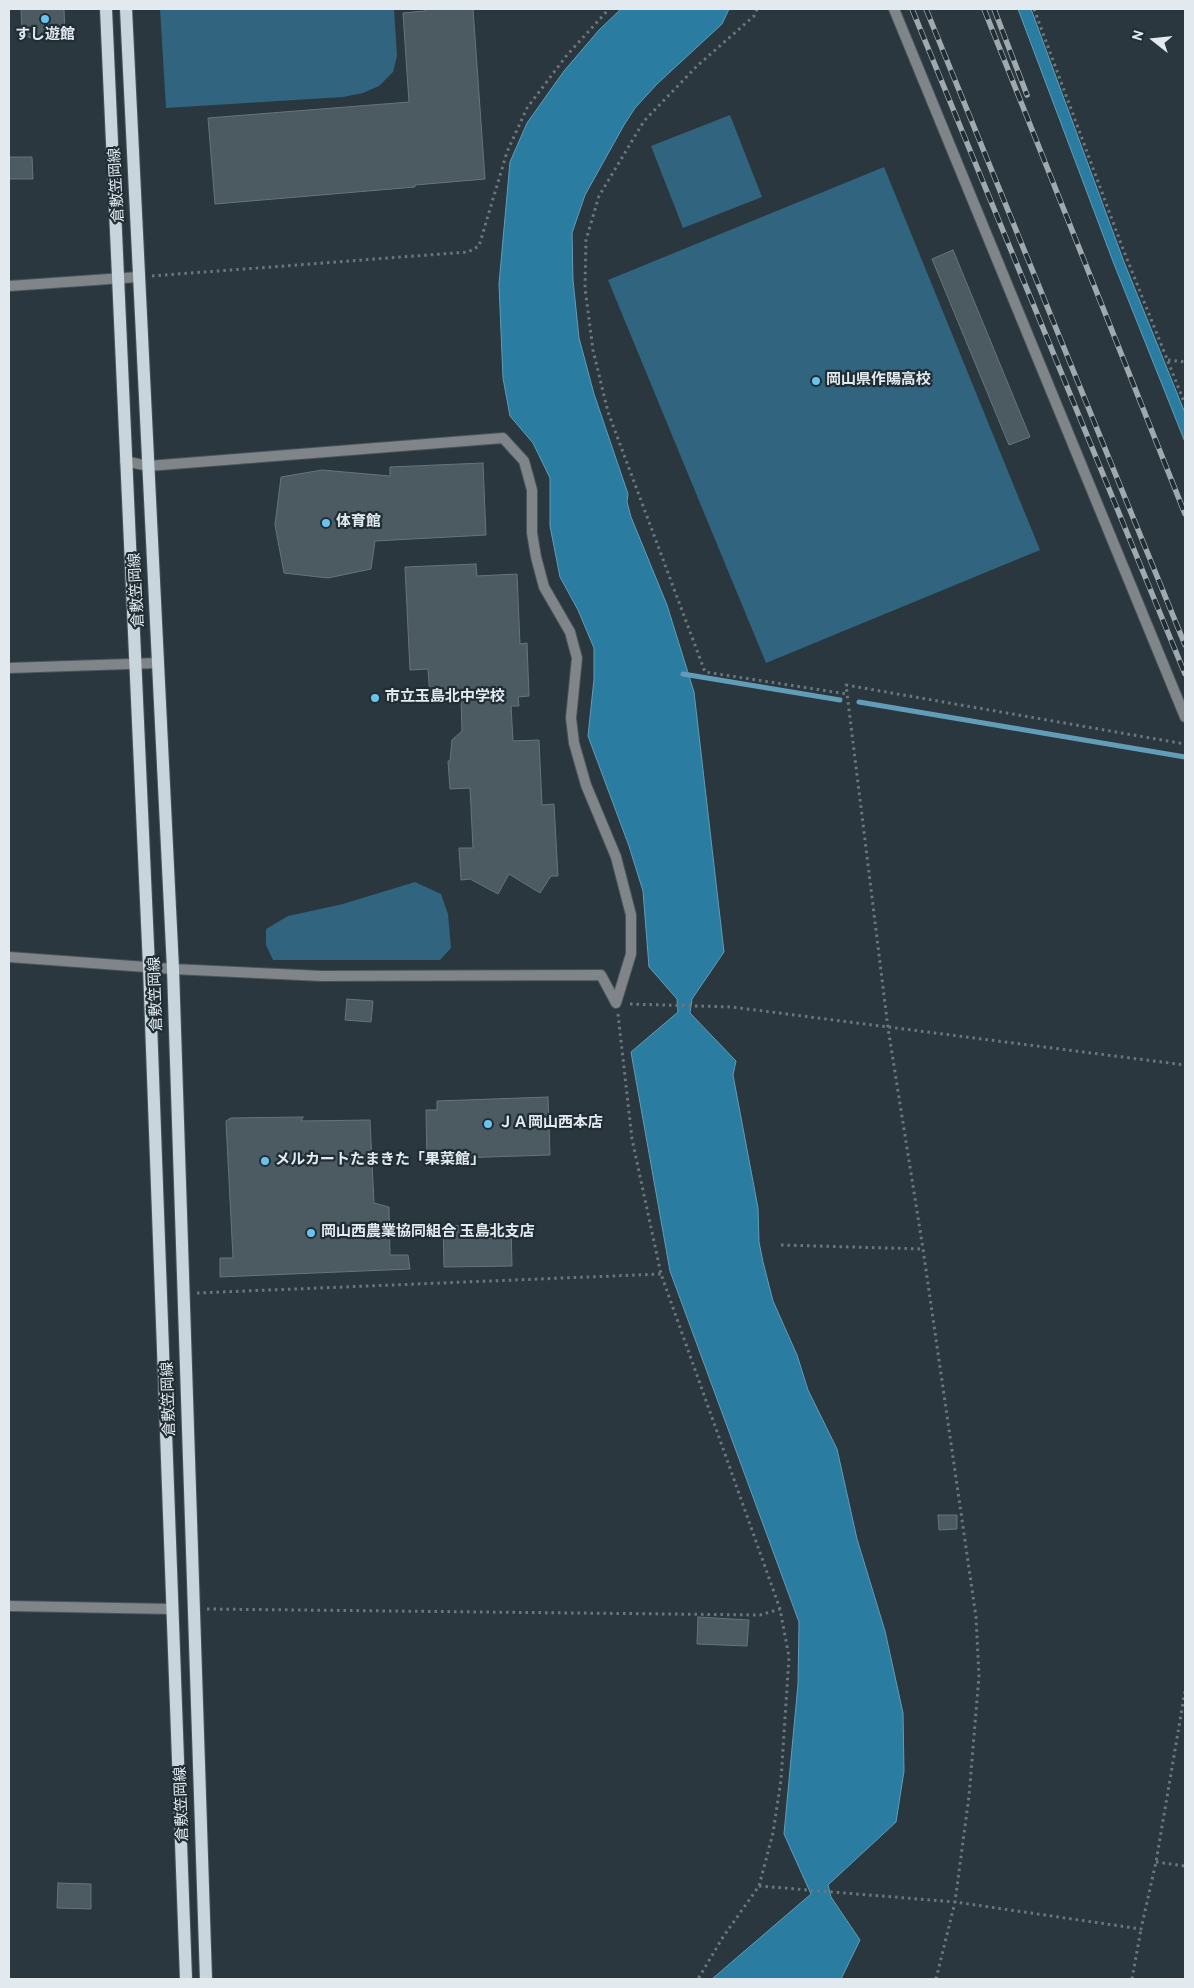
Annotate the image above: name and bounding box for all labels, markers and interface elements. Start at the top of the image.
marker: すし遊館 [39,13,51,25]
north arrow [1129,15,1179,65]
place label: すし遊館 [15,27,75,45]
text: N [1130,29,1149,43]
street label: 倉敷笠岡線 [107,147,129,223]
place label: 岡山県作陽高校 [826,372,931,390]
marker: 岡山県作陽高校 [810,375,822,387]
place label: 体育館 [336,514,381,532]
marker: 体育館 [320,517,332,529]
street label: 倉敷笠岡線 [127,552,149,628]
place label: 市立玉島北中学校 [385,689,505,707]
marker: 市立玉島北中学校 [369,692,381,704]
street label: 倉敷笠岡線 [147,956,167,1032]
place label: ＪＡ岡山西本店 [498,1115,603,1133]
marker: ＪＡ岡山西本店 [482,1118,494,1130]
place label: メルカートたまきた「果菜館」 [275,1152,485,1170]
marker: メルカートたまきた「果菜館」 [259,1155,271,1167]
place label: 岡山西農業協同組合 玉島北支店 [321,1224,535,1242]
marker: 岡山西農業協同組合 玉島北支店 [305,1227,317,1239]
street label: 倉敷笠岡線 [160,1361,180,1437]
street label: 倉敷笠岡線 [173,1766,193,1842]

